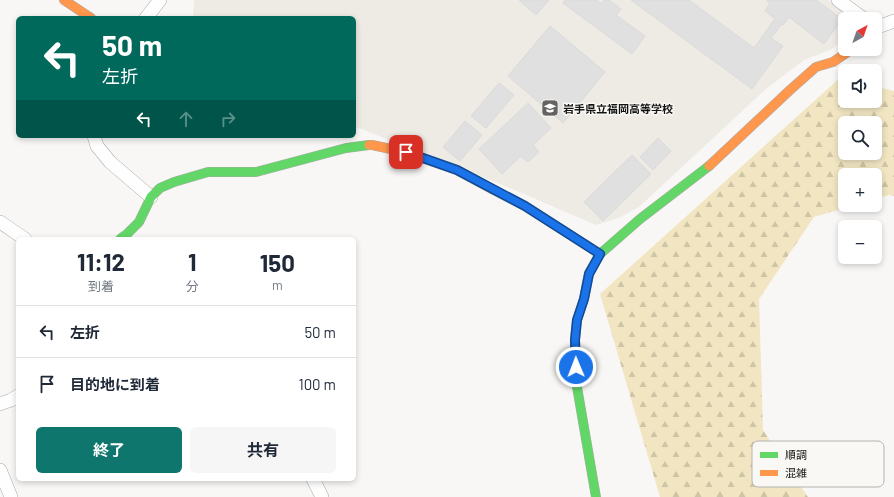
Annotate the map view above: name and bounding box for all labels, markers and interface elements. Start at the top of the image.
north arrow [838,12,882,56]
map controls [838,12,882,264]
text: 50 m [102,28,162,62]
icon: left [36,32,88,84]
button: sound [838,64,882,108]
text: 左折 [102,65,138,87]
school or university icon: 岩手県立福岡高等学校 [540,98,560,118]
place label: 岩手県立福岡高等学校 [563,102,673,115]
icon: left [133,108,155,130]
icon: ahead [175,108,197,130]
icon: right [217,108,239,130]
button: search [838,116,882,160]
pin [389,135,423,169]
icon: arrive [395,141,417,163]
button: + [838,168,882,212]
button: − [838,220,882,264]
text: 11:12 [77,247,125,276]
text: 1 [188,247,197,276]
text: 150 [260,248,295,277]
text: m [272,277,283,293]
text: 到着 [88,278,114,294]
text: 分 [186,278,199,294]
icon: left [36,321,58,343]
text: 左折 [70,323,100,341]
text: 50 m [304,323,336,341]
position arrow [555,346,597,388]
icon: arrive [36,373,58,395]
text: 目的地に到着 [70,375,160,393]
text: 100 m [298,375,336,393]
button: 終了 [36,427,182,473]
button: 共有 [190,427,336,473]
legend [752,441,884,487]
text: 順調 [785,448,807,461]
text: 混雑 [785,466,807,479]

